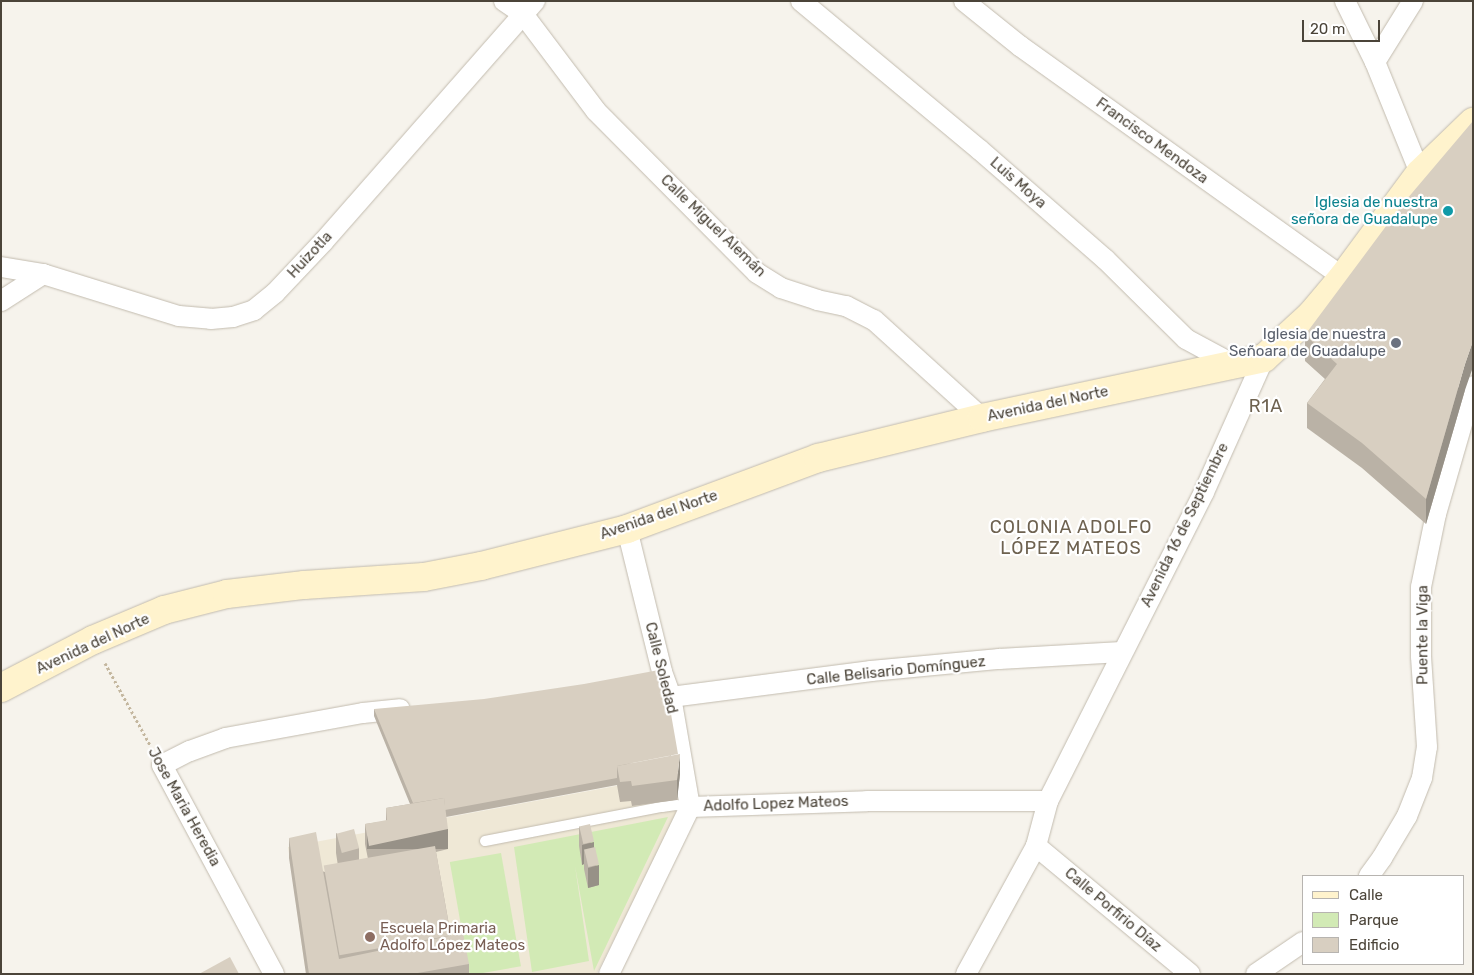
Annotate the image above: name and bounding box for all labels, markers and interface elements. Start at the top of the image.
scale bar [1304,10,1382,42]
text: 20 m [1310,20,1345,38]
street label: Francisco Mendoza [1092,94,1212,188]
street label: Luis Moya [986,154,1050,212]
street label: Calle Miguel Alemán [657,171,769,281]
place label: Iglesia de nuestra señora de Guadalupe [1291,193,1438,228]
marker: Iglesia de nuestra señora de Guadalupe [1442,205,1454,217]
street label: Huizotla [284,228,336,282]
place label: Iglesia de nuestra Señoara de Guadalupe [1229,325,1386,360]
marker: Iglesia de nuestra Señoara de Guadalupe [1390,337,1402,349]
street label: Avenida del Norte [986,382,1110,426]
district label: R1A [1248,395,1284,417]
street label: Avenida 16 de Septiembre [1137,440,1233,610]
street label: Avenida del Norte [598,486,720,544]
district label: COLONIA ADOLFO LÓPEZ MATEOS [987,517,1155,560]
street label: Puente la Viga [1414,585,1432,685]
street label: Avenida del Norte [33,610,153,678]
street label: Calle Soledad [641,620,681,716]
street label: Calle Belisario Domínguez [806,653,986,689]
street label: Jose Maria Heredia [144,744,224,870]
street label: Adolfo Lopez Mateos [703,792,849,816]
street label: Calle Porfirio Díaz [1061,864,1165,956]
legend [1302,875,1464,965]
text: Calle [1349,886,1383,904]
text: Parque [1349,911,1399,929]
place label: Escuela Primaria Adolfo López Mateos [380,919,525,954]
marker: Escuela Primaria Adolfo López Mateos [364,931,376,943]
text: Edificio [1349,936,1399,954]

